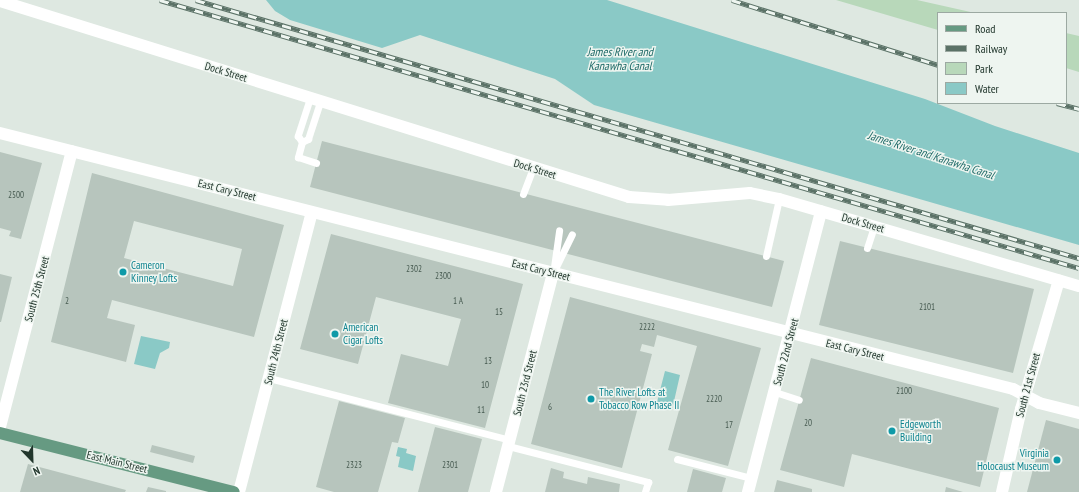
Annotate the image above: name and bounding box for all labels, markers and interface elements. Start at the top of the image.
legend [937,12,1067,104]
text: Road [975,21,995,36]
text: Railway [975,41,1007,56]
water label: James River and Kanawha Canal [587,45,653,73]
street label: Dock Street [203,59,249,85]
text: Park [975,61,993,76]
text: Water [975,81,999,96]
water label: James River and Kanawha Canal [866,128,996,182]
street label: Dock Street [512,156,558,182]
street label: East Cary Street [196,176,258,204]
house number: 2500 [8,190,24,200]
street label: Dock Street [840,211,886,235]
street label: South 25th Street [22,255,52,323]
street label: East Cary Street [510,256,572,284]
place label: Cameron Kinney Lofts [131,259,177,285]
house number: 2302 [406,264,422,274]
marker: Cameron Kinney Lofts [118,267,128,277]
house number: 2300 [435,271,451,281]
house number: 2 [65,296,69,306]
house number: 1 A [453,296,463,306]
house number: 2101 [919,302,935,312]
house number: 15 [495,307,503,317]
street label: South 22nd Street [771,317,801,387]
street label: South 24th Street [261,318,291,386]
place label: American Cigar Lofts [343,321,383,347]
house number: 2222 [639,322,655,332]
marker: American Cigar Lofts [330,329,340,339]
street label: East Cary Street [824,336,886,364]
street label: South 23rd Street [510,349,540,417]
street label: South 21st Street [1013,351,1043,419]
house number: 13 [484,356,492,366]
house number: 10 [481,380,489,390]
place label: The River Lofts at Tobacco Row Phase II [599,386,679,412]
house number: 2100 [896,386,912,396]
marker: The River Lofts at Tobacco Row Phase II [586,394,596,404]
house number: 2220 [706,394,722,404]
house number: 6 [548,402,552,412]
house number: 11 [477,405,485,415]
house number: 20 [804,418,812,428]
place label: Edgeworth Building [900,418,941,444]
house number: 17 [725,420,733,430]
marker: Edgeworth Building [887,426,897,436]
north arrow [12,440,52,480]
place label: Virginia Holocaust Museum [977,447,1049,473]
street label: East Main Street [85,448,149,476]
marker: Virginia Holocaust Museum [1052,455,1062,465]
house number: 2323 [346,460,362,470]
house number: 2301 [442,460,458,470]
text: N [31,463,42,479]

